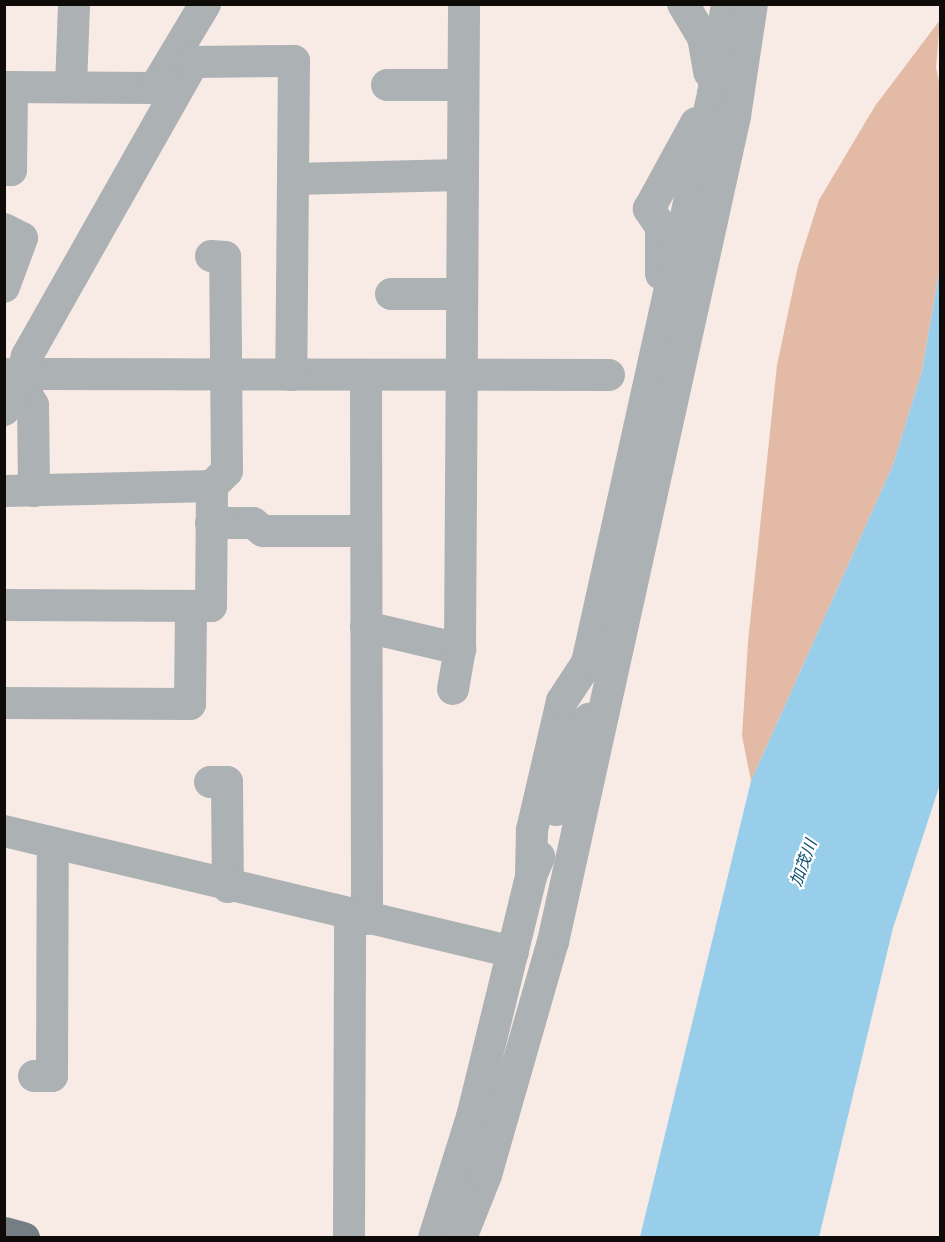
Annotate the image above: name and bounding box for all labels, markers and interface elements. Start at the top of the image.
water label: 加茂川 [787,837,821,889]

